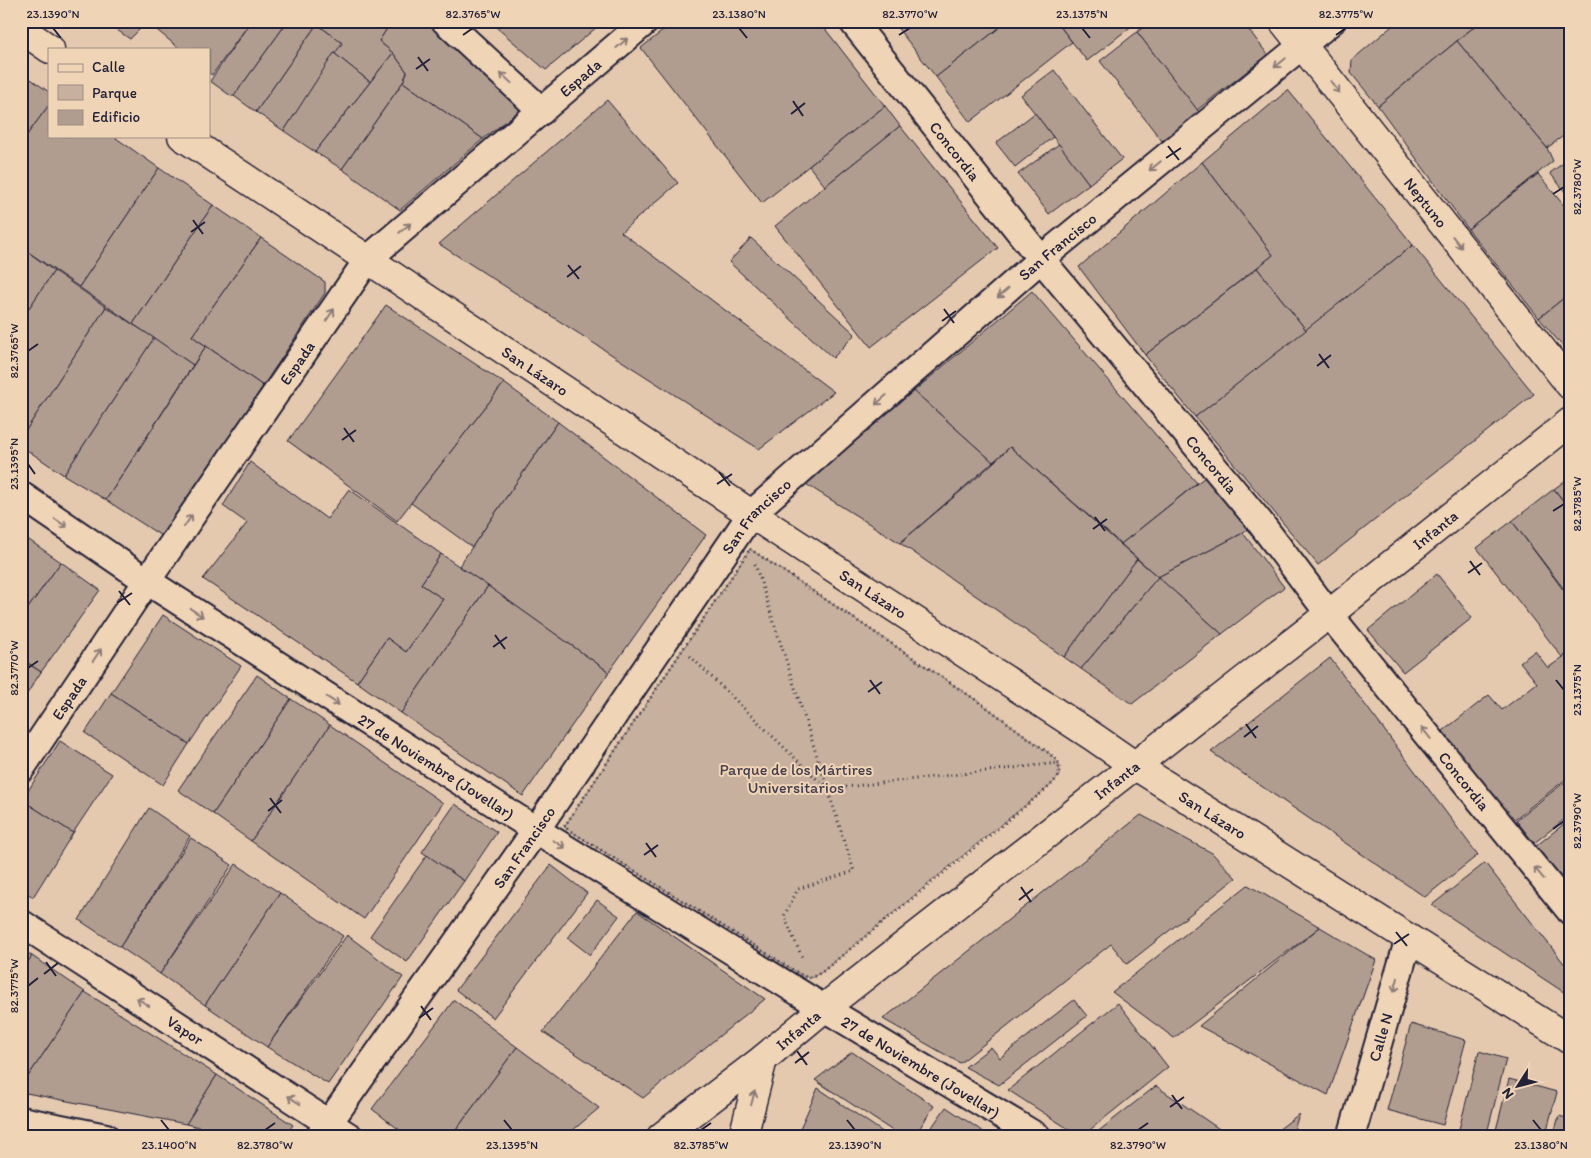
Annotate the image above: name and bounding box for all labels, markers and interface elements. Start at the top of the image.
text: 23.1390°N [26,7,80,21]
text: 82.3765°W [446,7,500,21]
text: 23.1380°N [712,7,766,21]
text: 82.3770°W [882,7,938,21]
text: 23.1375°N [1056,7,1108,21]
text: 82.3775°W [1319,7,1373,21]
one-way arrow [615,37,628,48]
legend [48,48,210,138]
street label: Espada [556,55,605,101]
one-way arrow [1274,57,1287,68]
text: Calle [92,58,125,76]
one-way arrow [500,72,513,84]
one-way arrow [1330,80,1341,93]
text: Parque [92,84,137,102]
text: Edificio [92,108,140,126]
street label: Concordia [925,118,985,185]
text: 82.3780°W [1570,159,1584,215]
one-way arrow [1148,161,1161,172]
street label: Neptuno [1400,174,1451,232]
street label: San Francisco [1015,209,1100,284]
one-way arrow [398,222,411,233]
one-way arrow [1452,235,1463,248]
one-way arrow [997,287,1010,298]
one-way arrow [325,308,335,322]
text: 82.3765°W [7,324,21,378]
street label: Espada [276,337,319,389]
street label: San Lázaro [498,342,572,400]
one-way arrow [874,394,887,406]
street label: Concordia [1182,431,1242,498]
text: 23.1395°N [7,438,21,490]
street label: San Francisco [718,474,795,558]
text: 82.3785°W [1570,476,1584,532]
street label: Infanta [1409,506,1462,554]
one-way arrow [183,514,193,528]
one-way arrow [54,518,68,528]
street label: San Lázaro [836,565,910,623]
one-way arrow [189,608,203,618]
text: 82.3770°W [7,640,21,696]
one-way arrow [92,649,102,663]
text: 23.1375°N [1570,664,1584,716]
street label: Espada [48,672,91,723]
one-way arrow [326,696,340,706]
street label: 27 de Noviembre (Jovellar) [354,710,518,824]
one-way arrow [1420,727,1431,740]
street label: Concordia [1434,748,1494,815]
street label: Infanta [1090,756,1143,804]
park label: Parque de los Mártires Universitarios [719,760,873,797]
street label: San Lázaro [1175,787,1250,843]
text: 82.3790°W [1570,793,1584,849]
street label: San Francisco [489,803,559,892]
one-way arrow [552,839,566,850]
one-way arrow [1534,867,1545,880]
text: 82.3775°W [7,959,21,1013]
one-way arrow [1390,977,1400,993]
one-way arrow [137,997,151,1007]
street label: Infanta [772,1006,825,1054]
street label: Vapor [163,1011,207,1049]
street label: Calle N [1365,1011,1397,1064]
street label: 27 de Noviembre (Jovellar) [838,1012,1003,1122]
north arrow [1494,1060,1544,1110]
text: N [1498,1085,1518,1102]
one-way arrow [748,1090,758,1106]
one-way arrow [288,1095,302,1105]
text: 23.1400°N [141,1138,197,1152]
text: 82.3780°W [237,1138,293,1152]
text: 23.1395°N [486,1138,538,1152]
text: 82.3785°W [673,1138,729,1152]
text: 23.1390°N [828,1138,882,1152]
text: 82.3790°W [1110,1138,1166,1152]
text: 23.1380°N [1514,1138,1568,1152]

